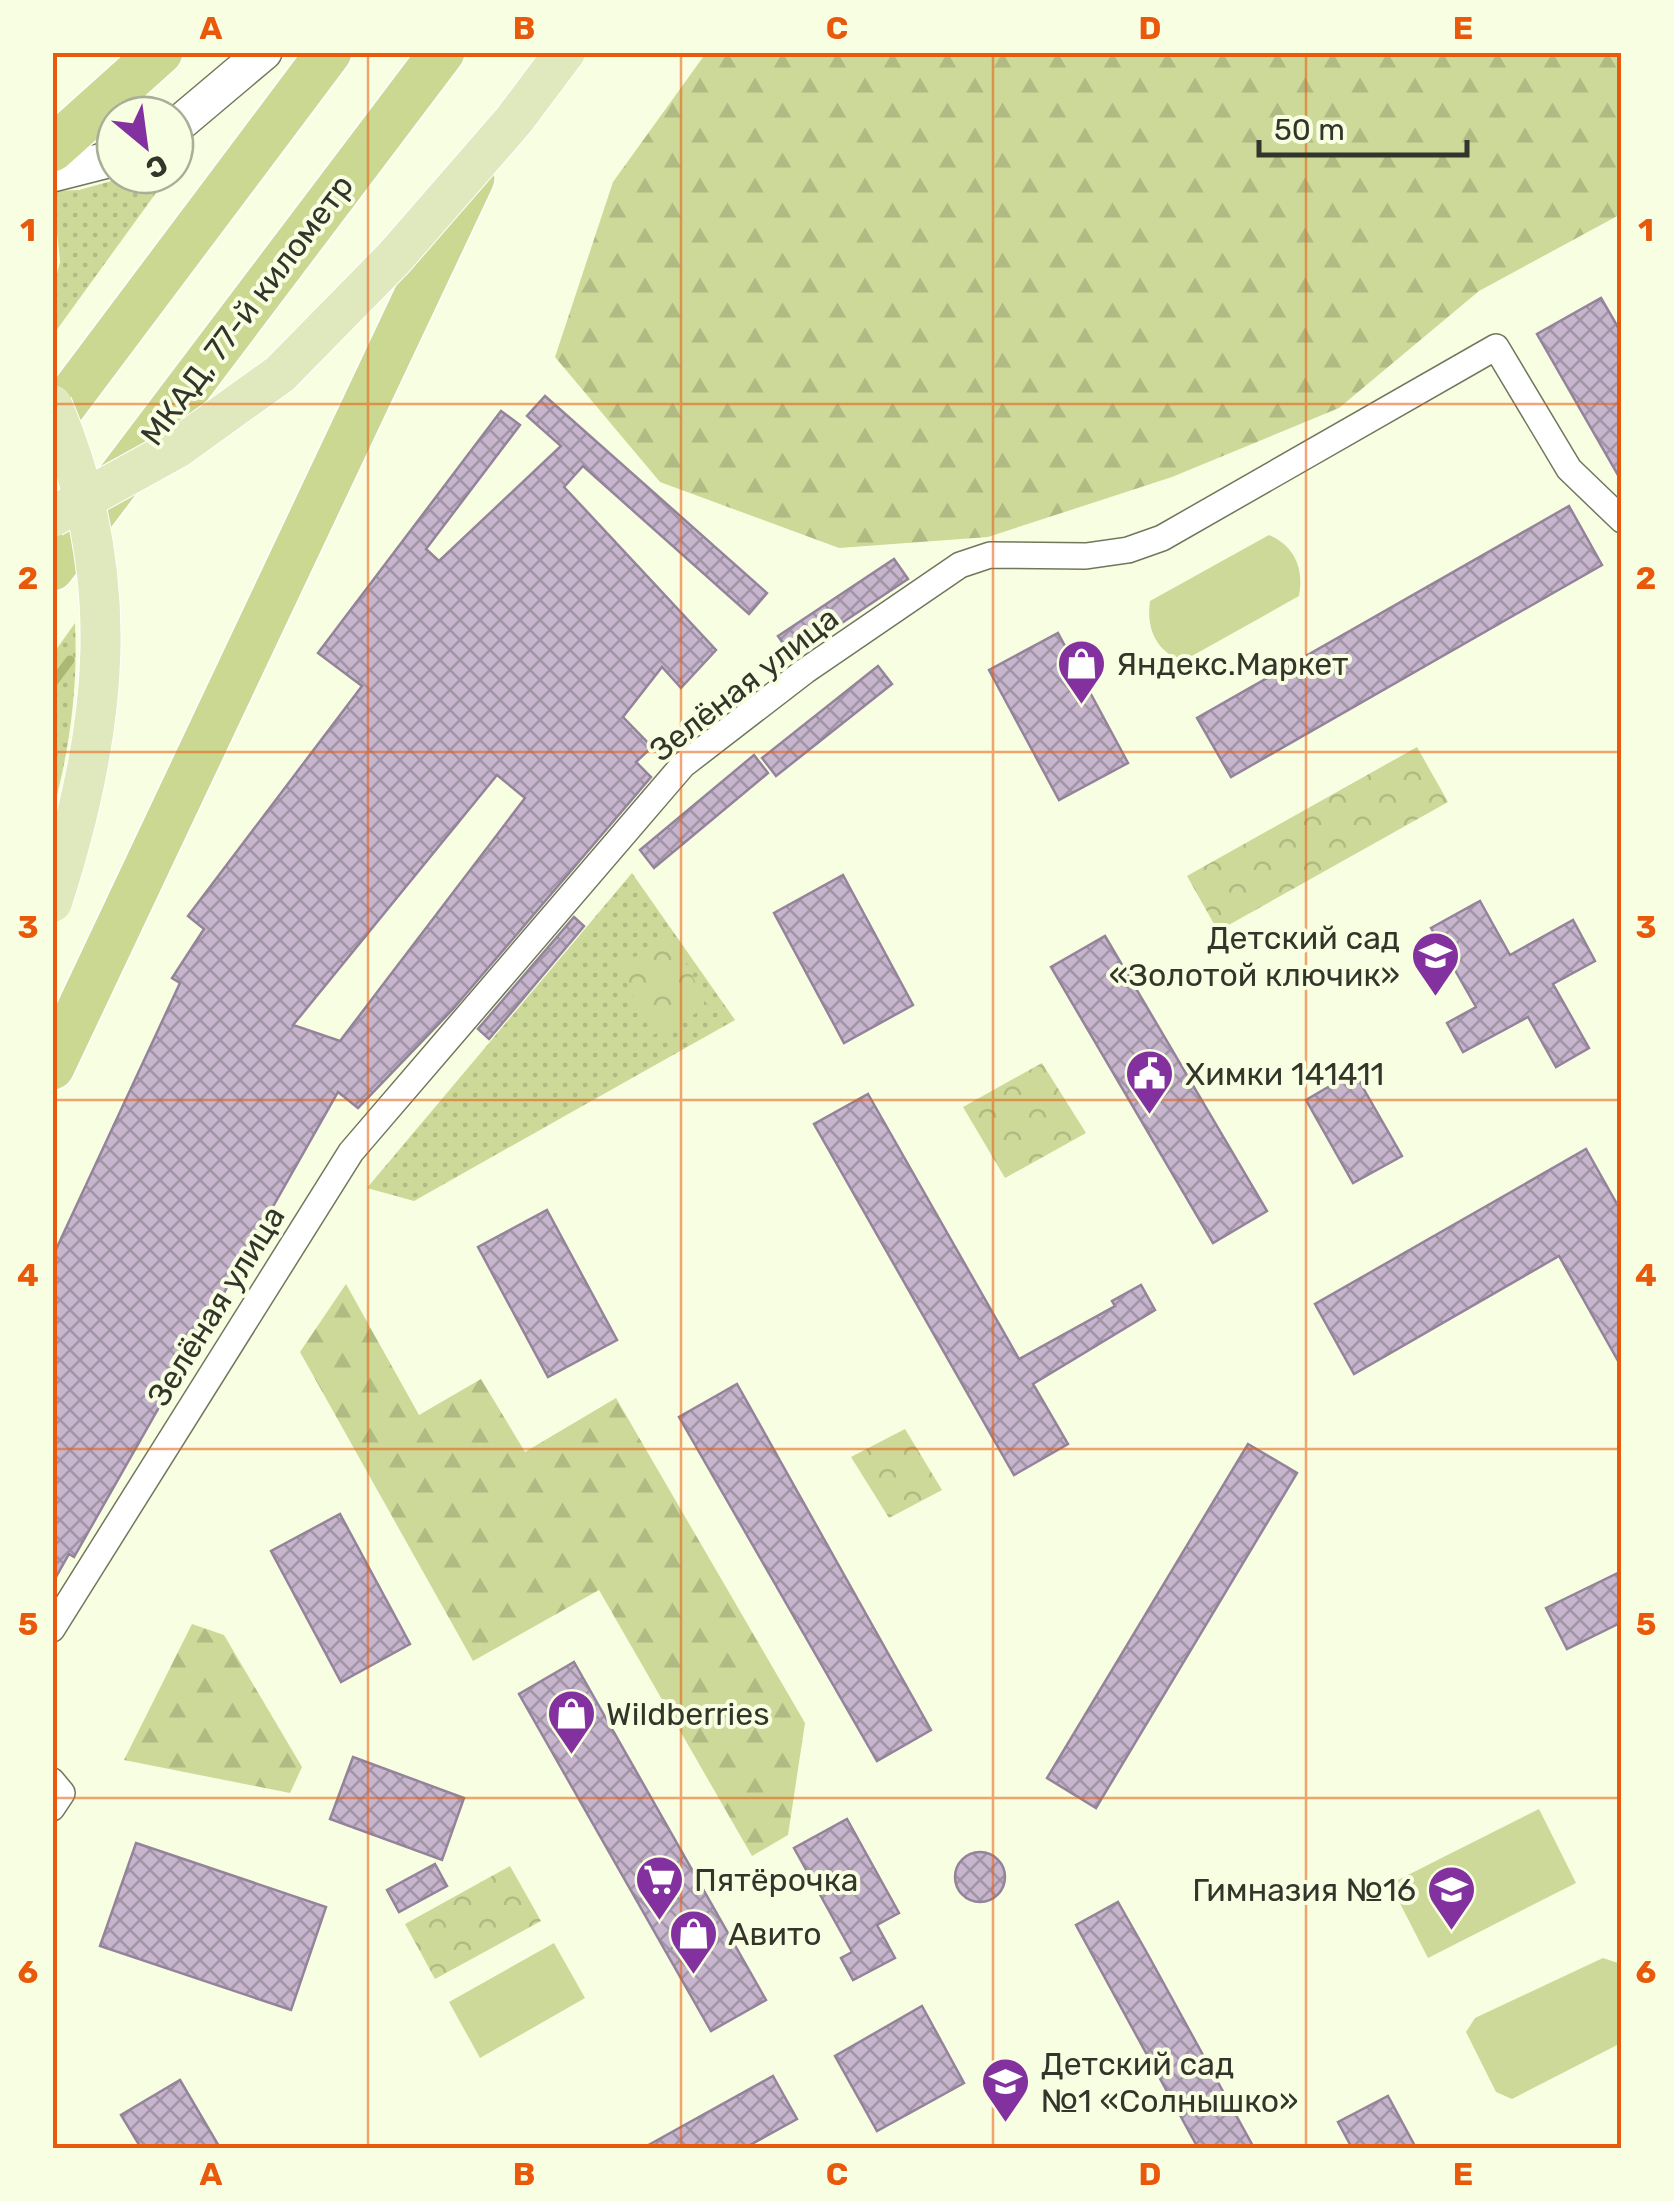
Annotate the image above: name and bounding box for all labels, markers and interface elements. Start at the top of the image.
text: A [200,9,223,47]
text: B [513,9,535,47]
text: C [826,9,848,47]
text: D [1139,9,1161,47]
text: E [1453,9,1473,47]
north arrow [95,95,195,195]
scale bar [1259,95,1466,157]
text: 50 m [1274,112,1345,148]
text: С [140,147,173,186]
street label: МКАД, 77-й километр [133,167,361,453]
text: 1 [20,211,36,249]
text: 1 [1638,211,1654,249]
text: 2 [18,559,38,597]
text: 2 [1636,559,1656,597]
street label: Зелёная улица [642,599,846,769]
shop icon: Яндекс.Маркет [1055,638,1107,706]
place label: Яндекс.Маркет [1116,645,1348,683]
text: 3 [17,908,39,946]
text: 3 [1635,908,1657,946]
place label: Детский сад «Золотой ключик» [1109,919,1400,994]
school or university icon: Детский сад «Золотой ключик» [1409,930,1461,998]
public building icon: Химки 141411 [1124,1048,1176,1116]
place label: Химки 141411 [1185,1055,1384,1093]
street label: Зелёная улица [139,1199,293,1413]
text: 4 [17,1256,39,1294]
text: 4 [1635,1256,1657,1294]
text: 5 [18,1605,38,1643]
text: 5 [1636,1605,1656,1643]
shop icon: Wildberries [545,1688,597,1756]
place label: Wildberries [606,1695,769,1733]
supermarket icon: Пятёрочка [633,1854,685,1922]
place label: Пятёрочка [694,1861,858,1899]
school or university icon: Гимназия №16 [1425,1864,1477,1932]
place label: Гимназия №16 [1192,1871,1416,1909]
shop icon: Авито [667,1908,719,1976]
place label: Авито [728,1915,822,1953]
text: 6 [18,1953,38,1991]
text: 6 [1636,1953,1656,1991]
place label: Детский сад №1 «Солнышко» [1041,2045,1299,2120]
school or university icon: Детский сад №1 «Солнышко» [980,2056,1032,2124]
text: A [200,2155,223,2193]
text: B [513,2155,535,2193]
text: C [826,2155,848,2193]
text: D [1139,2155,1161,2193]
text: E [1453,2155,1473,2193]

